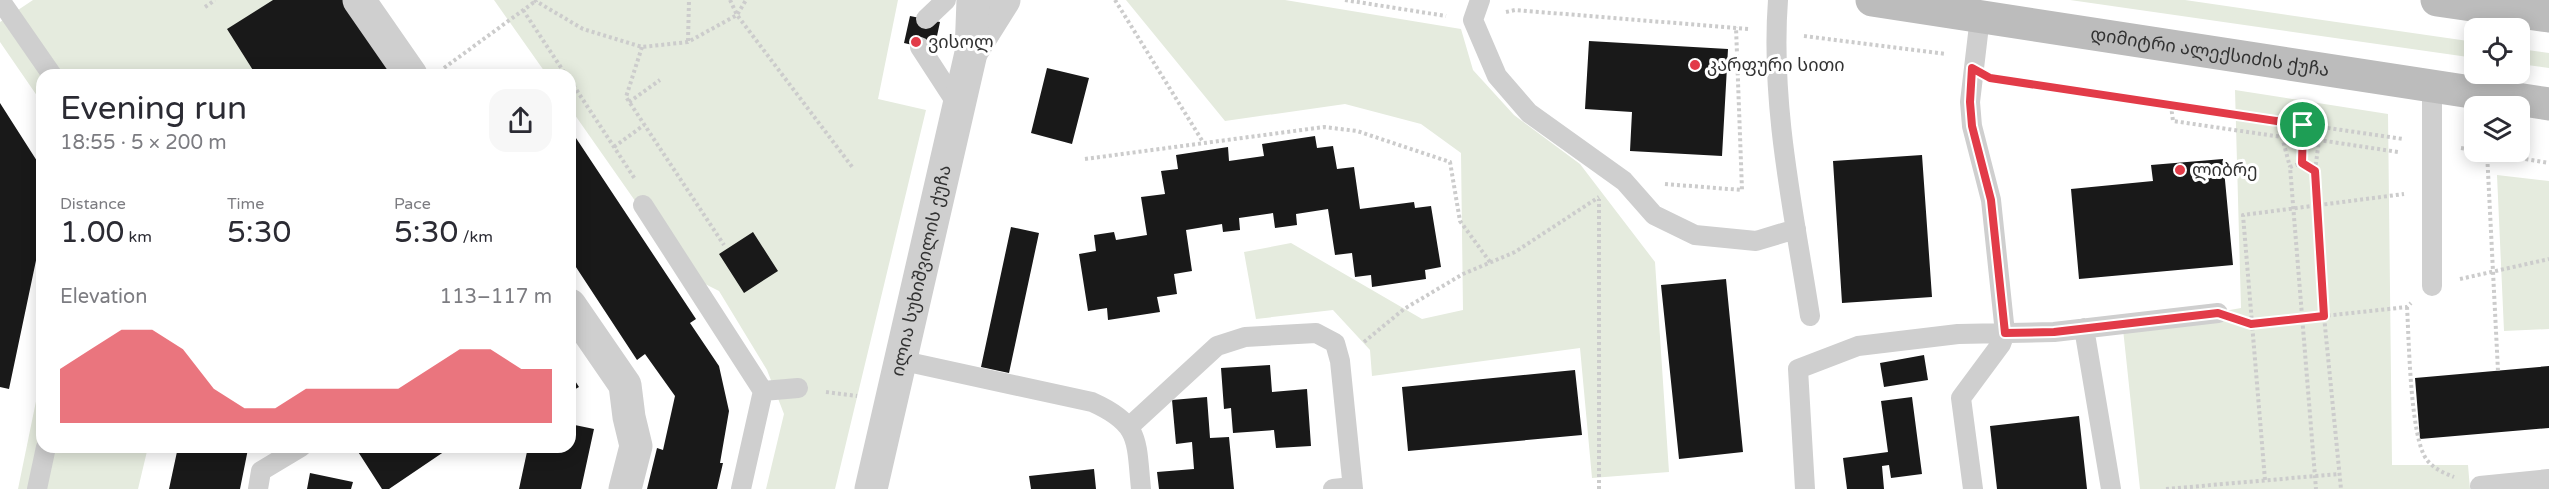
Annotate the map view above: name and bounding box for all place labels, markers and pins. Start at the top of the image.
place label: ვისოლ [928,31,994,53]
marker: ვისოლ [909,35,923,49]
place label: კარფური სითი [1707,54,1845,76]
marker: კარფური სითი [1688,58,1702,72]
pin [2277,99,2328,150]
place label: ლიბრე [2192,159,2258,181]
marker: ლიბრე [2173,163,2187,177]

